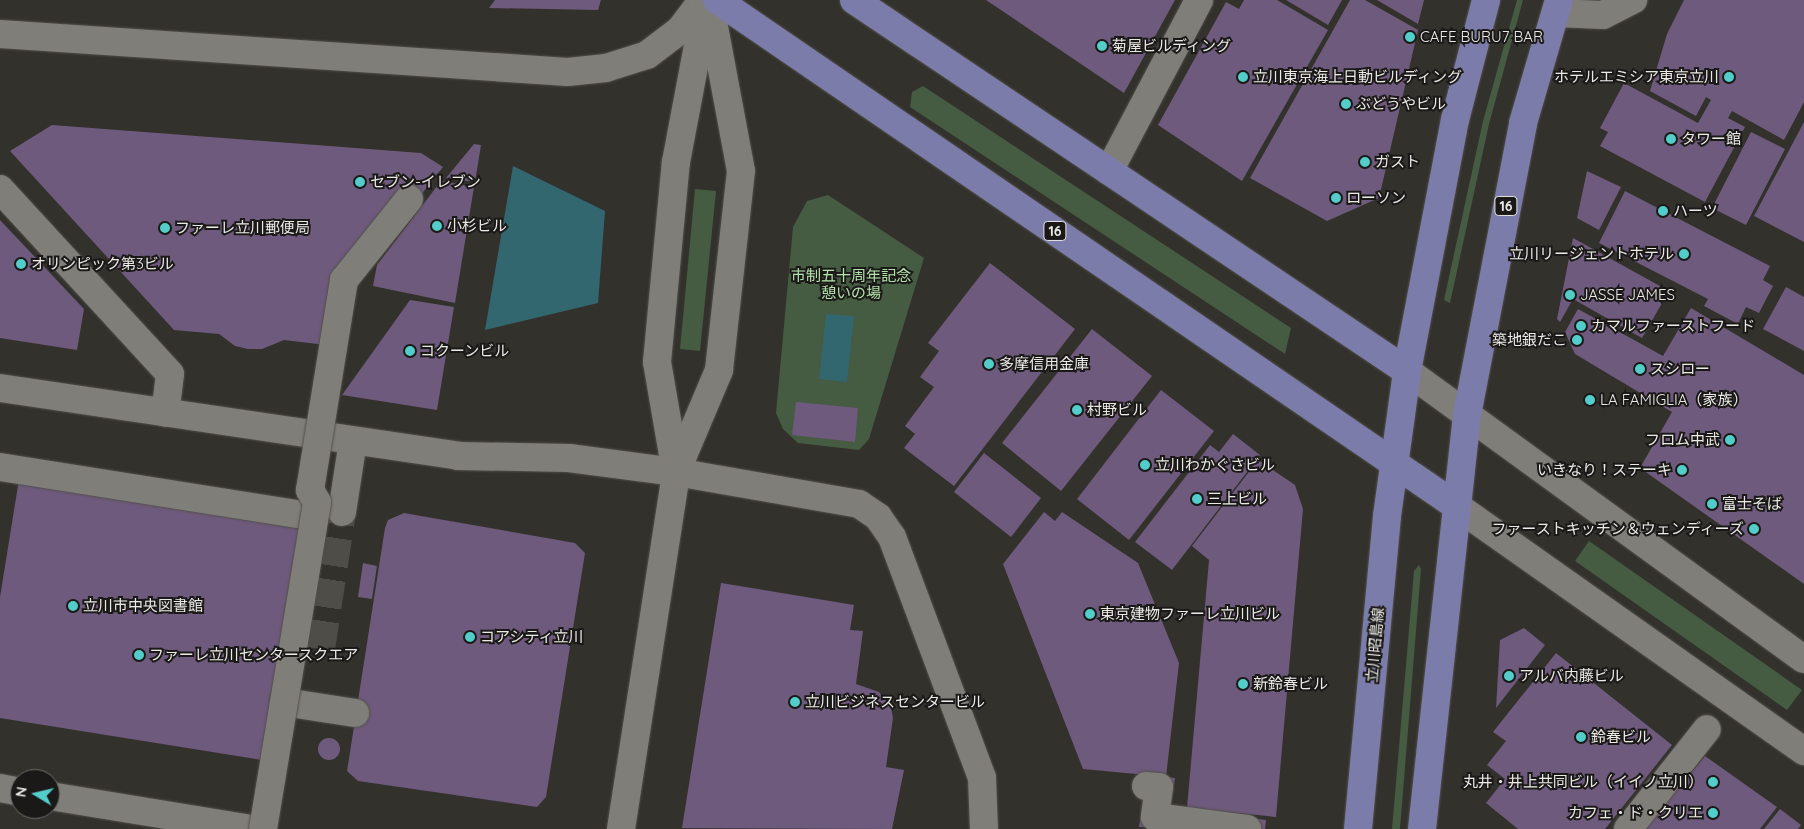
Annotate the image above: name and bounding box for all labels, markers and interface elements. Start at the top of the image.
place label: CAFE BURU7 BAR [1420,28,1543,46]
marker: CAFE BURU7 BAR [1404,31,1416,43]
place label: 菊屋ビルディング [1112,37,1232,55]
marker: 菊屋ビルディング [1096,40,1108,52]
place label: 立川東京海上日動ビルディング [1253,68,1463,86]
place label: ホテルエミシア東京立川 [1554,68,1719,86]
marker: 立川東京海上日動ビルディング [1237,71,1249,83]
marker: ホテルエミシア東京立川 [1723,71,1735,83]
place label: ぶどうやビル [1356,95,1446,113]
marker: ぶどうやビル [1340,98,1352,110]
place label: タワー館 [1681,130,1741,148]
marker: タワー館 [1665,133,1677,145]
place label: ガスト [1375,153,1420,171]
marker: ガスト [1359,156,1371,168]
place label: セブン-イレブン [370,173,481,191]
marker: セブン-イレブン [354,176,366,188]
place label: ローソン [1346,189,1406,207]
marker: ローソン [1330,192,1342,204]
road number: 16 [1494,195,1518,218]
place label: ハーツ [1673,202,1718,220]
marker: ハーツ [1657,205,1669,217]
place label: 小杉ビル [447,217,507,235]
place label: ファーレ立川郵便局 [175,219,310,237]
marker: 小杉ビル [431,220,443,232]
road number: 16 [1042,220,1068,242]
marker: ファーレ立川郵便局 [159,222,171,234]
place label: 立川リージェントホテル [1509,245,1674,263]
marker: 立川リージェントホテル [1678,248,1690,260]
place label: オリンピック第3ビル [31,255,174,273]
marker: オリンピック第3ビル [15,258,27,270]
park label: 市制五十周年記念 憩いの場 [791,266,911,301]
place label: JASSE JAMES [1580,286,1675,304]
marker: JASSE JAMES [1564,289,1576,301]
place label: カマルファーストフード [1591,317,1756,335]
marker: カマルファーストフード [1575,320,1587,332]
place label: 築地銀だこ [1492,331,1567,349]
marker: 築地銀だこ [1571,334,1583,346]
place label: コクーンビル [420,342,510,360]
marker: コクーンビル [404,345,416,357]
place label: 多摩信用金庫 [999,355,1089,373]
marker: 多摩信用金庫 [983,358,995,370]
place label: スシロー [1650,360,1710,378]
marker: スシロー [1634,363,1646,375]
place label: LA FAMIGLIA（家族） [1600,391,1748,409]
marker: LA FAMIGLIA（家族） [1584,394,1596,406]
place label: 村野ビル [1087,401,1147,419]
marker: 村野ビル [1071,404,1083,416]
place label: フロム中武 [1645,431,1720,449]
marker: フロム中武 [1724,434,1736,446]
place label: 立川わかぐさビル [1155,456,1275,474]
marker: 立川わかぐさビル [1139,459,1151,471]
place label: いきなり！ステーキ [1537,461,1672,479]
marker: いきなり！ステーキ [1676,464,1688,476]
place label: 三上ビル [1207,490,1267,508]
marker: 三上ビル [1191,493,1203,505]
place label: 富士そば [1722,495,1782,513]
marker: 富士そば [1706,498,1718,510]
place label: ファーストキッチン＆ウェンディーズ [1489,520,1744,538]
marker: ファーストキッチン＆ウェンディーズ [1748,523,1760,535]
place label: 立川市中央図書館 [83,597,203,615]
marker: 立川市中央図書館 [67,600,79,612]
place label: 東京建物ファーレ立川ビル [1100,605,1280,623]
street label: 立川昭島線 [1363,607,1387,683]
marker: 東京建物ファーレ立川ビル [1084,608,1096,620]
place label: コアシティ立川 [480,628,585,646]
marker: コアシティ立川 [464,631,476,643]
place label: ファーレ立川センタースクエア [149,646,359,664]
marker: ファーレ立川センタースクエア [133,649,145,661]
place label: アルバ内藤ビル [1519,667,1624,685]
marker: アルバ内藤ビル [1503,670,1515,682]
place label: 新鈴春ビル [1253,675,1328,693]
marker: 新鈴春ビル [1237,678,1249,690]
place label: 立川ビジネスセンタービル [805,693,985,711]
marker: 立川ビジネスセンタービル [789,696,801,708]
place label: 鈴春ビル [1591,728,1651,746]
marker: 鈴春ビル [1575,731,1587,743]
north arrow [10,769,60,819]
place label: 丸井・井上共同ビル（イイノ立川） [1463,773,1703,791]
marker: 丸井・井上共同ビル（イイノ立川） [1707,776,1719,788]
text: N [11,785,31,798]
place label: カフェ・ド・クリエ [1568,804,1703,822]
marker: カフェ・ド・クリエ [1707,807,1719,819]

